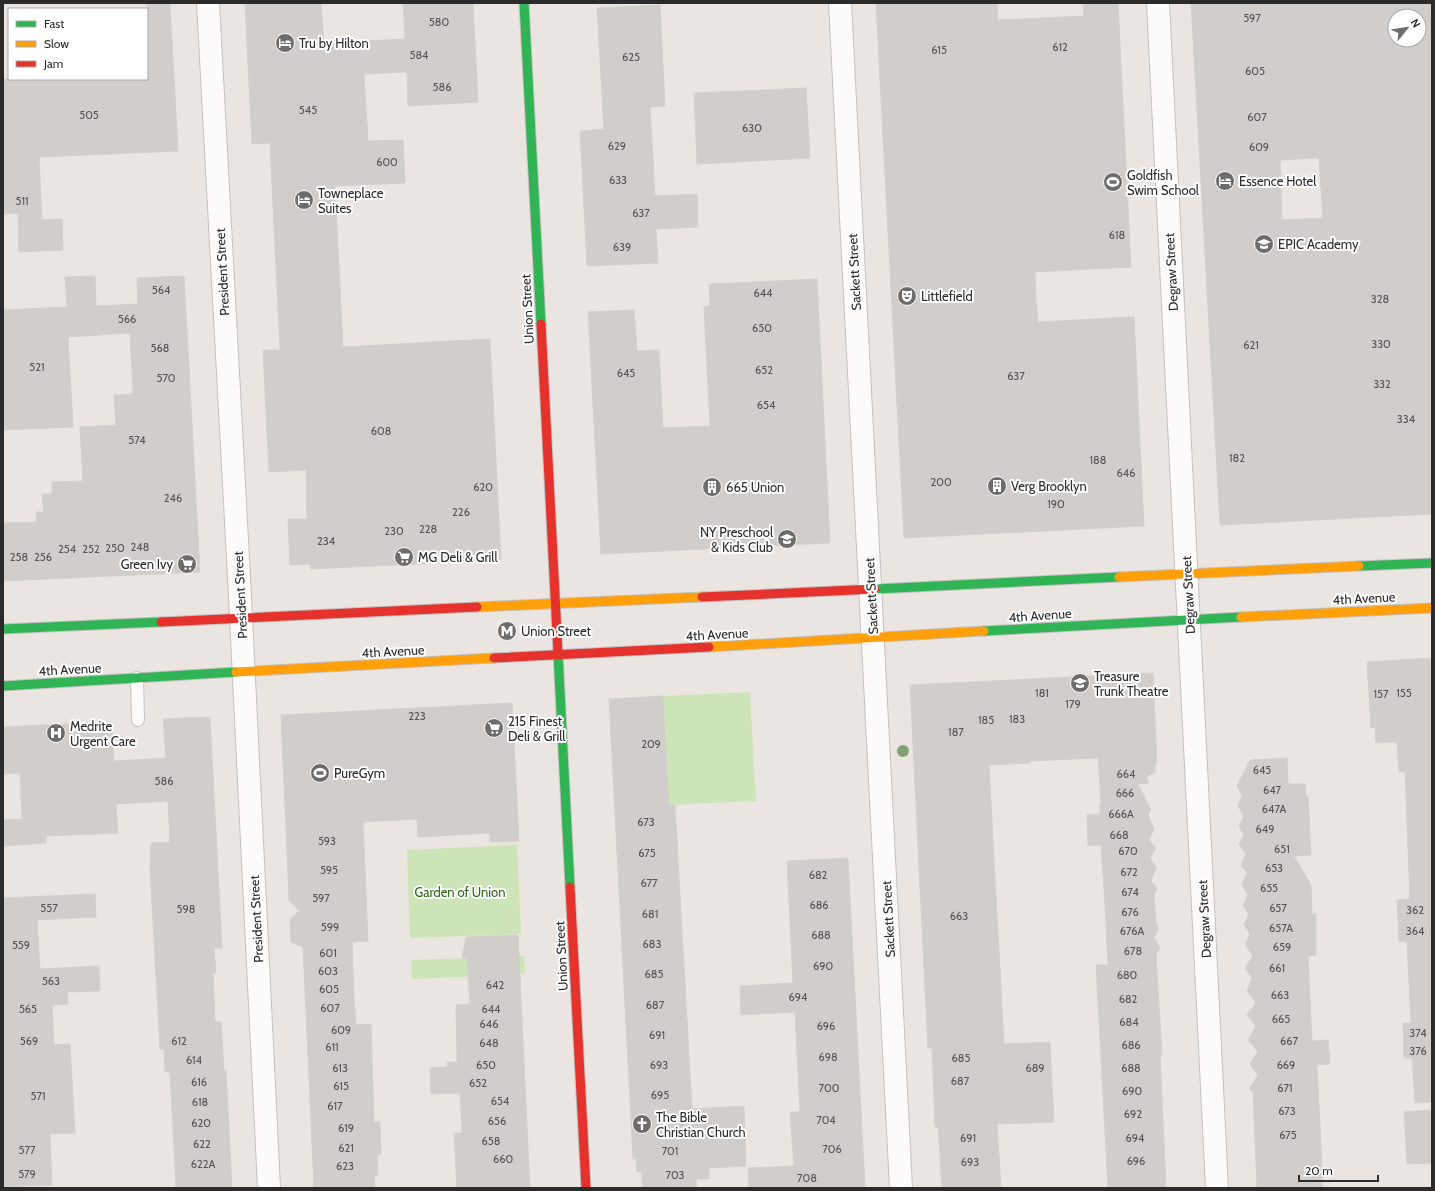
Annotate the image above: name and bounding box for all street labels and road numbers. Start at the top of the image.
street label: President Street [212,227,232,316]
street label: Degraw Street [1161,232,1181,312]
street label: Sackett Street [844,233,864,311]
street label: Union Street [517,273,537,344]
street label: President Street [230,550,250,639]
street label: Degraw Street [1178,555,1198,635]
street label: Sackett Street [861,557,881,635]
street label: 4th Avenue [1332,588,1396,608]
street label: 4th Avenue [1008,605,1072,625]
street label: 4th Avenue [685,624,749,644]
street label: 4th Avenue [361,641,425,661]
street label: 4th Avenue [38,659,102,679]
street label: President Street [246,874,266,963]
street label: Degraw Street [1194,879,1214,959]
street label: Sackett Street [878,880,898,958]
street label: Union Street [551,920,571,991]

